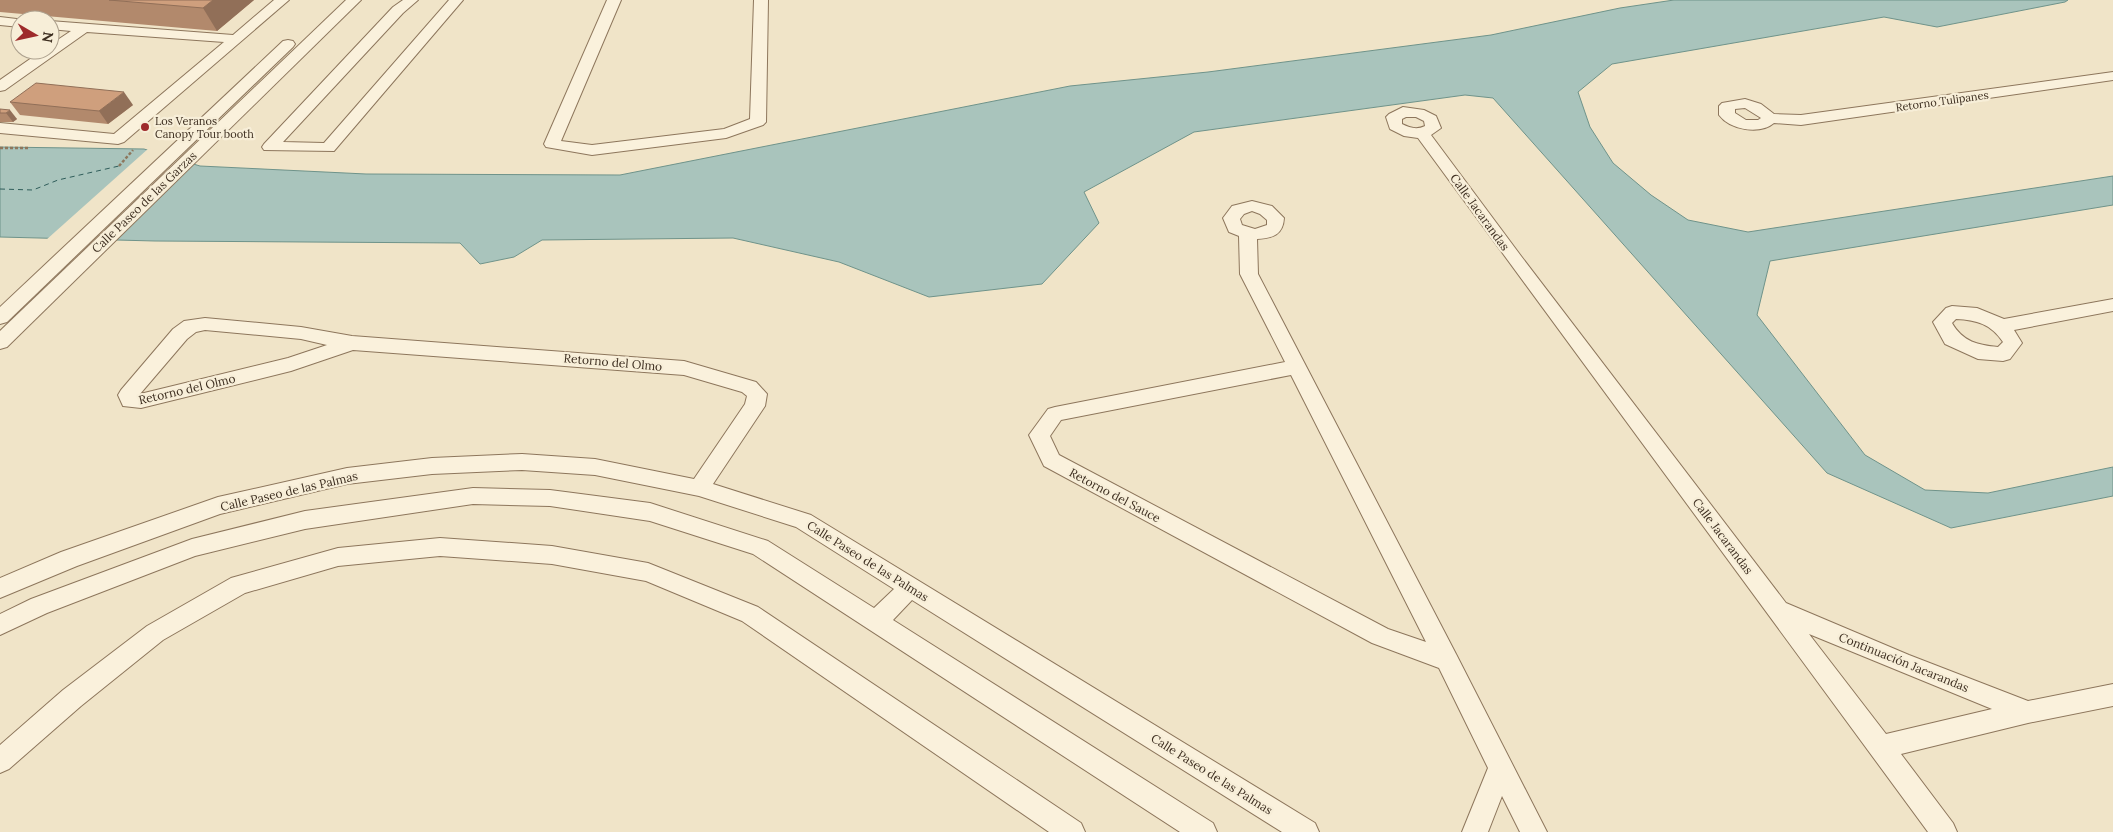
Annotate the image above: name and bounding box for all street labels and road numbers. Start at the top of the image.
street label: Retorno Tulipanes [1895,88,1989,114]
street label: Calle Paseo de las Garzas [89,148,200,256]
street label: Calle Jacarandas [1447,171,1513,254]
street label: Retorno del Olmo [563,350,663,374]
street label: Retorno del Olmo [137,371,237,407]
street label: Retorno del Sauce [1067,465,1164,526]
street label: Calle Paseo de las Palmas [219,468,360,514]
street label: Calle Jacarandas [1690,495,1757,577]
street label: Calle Paseo de las Palmas [804,517,932,605]
street label: Continuación Jacarandas [1837,629,1972,695]
street label: Calle Paseo de las Palmas [1148,730,1276,818]

